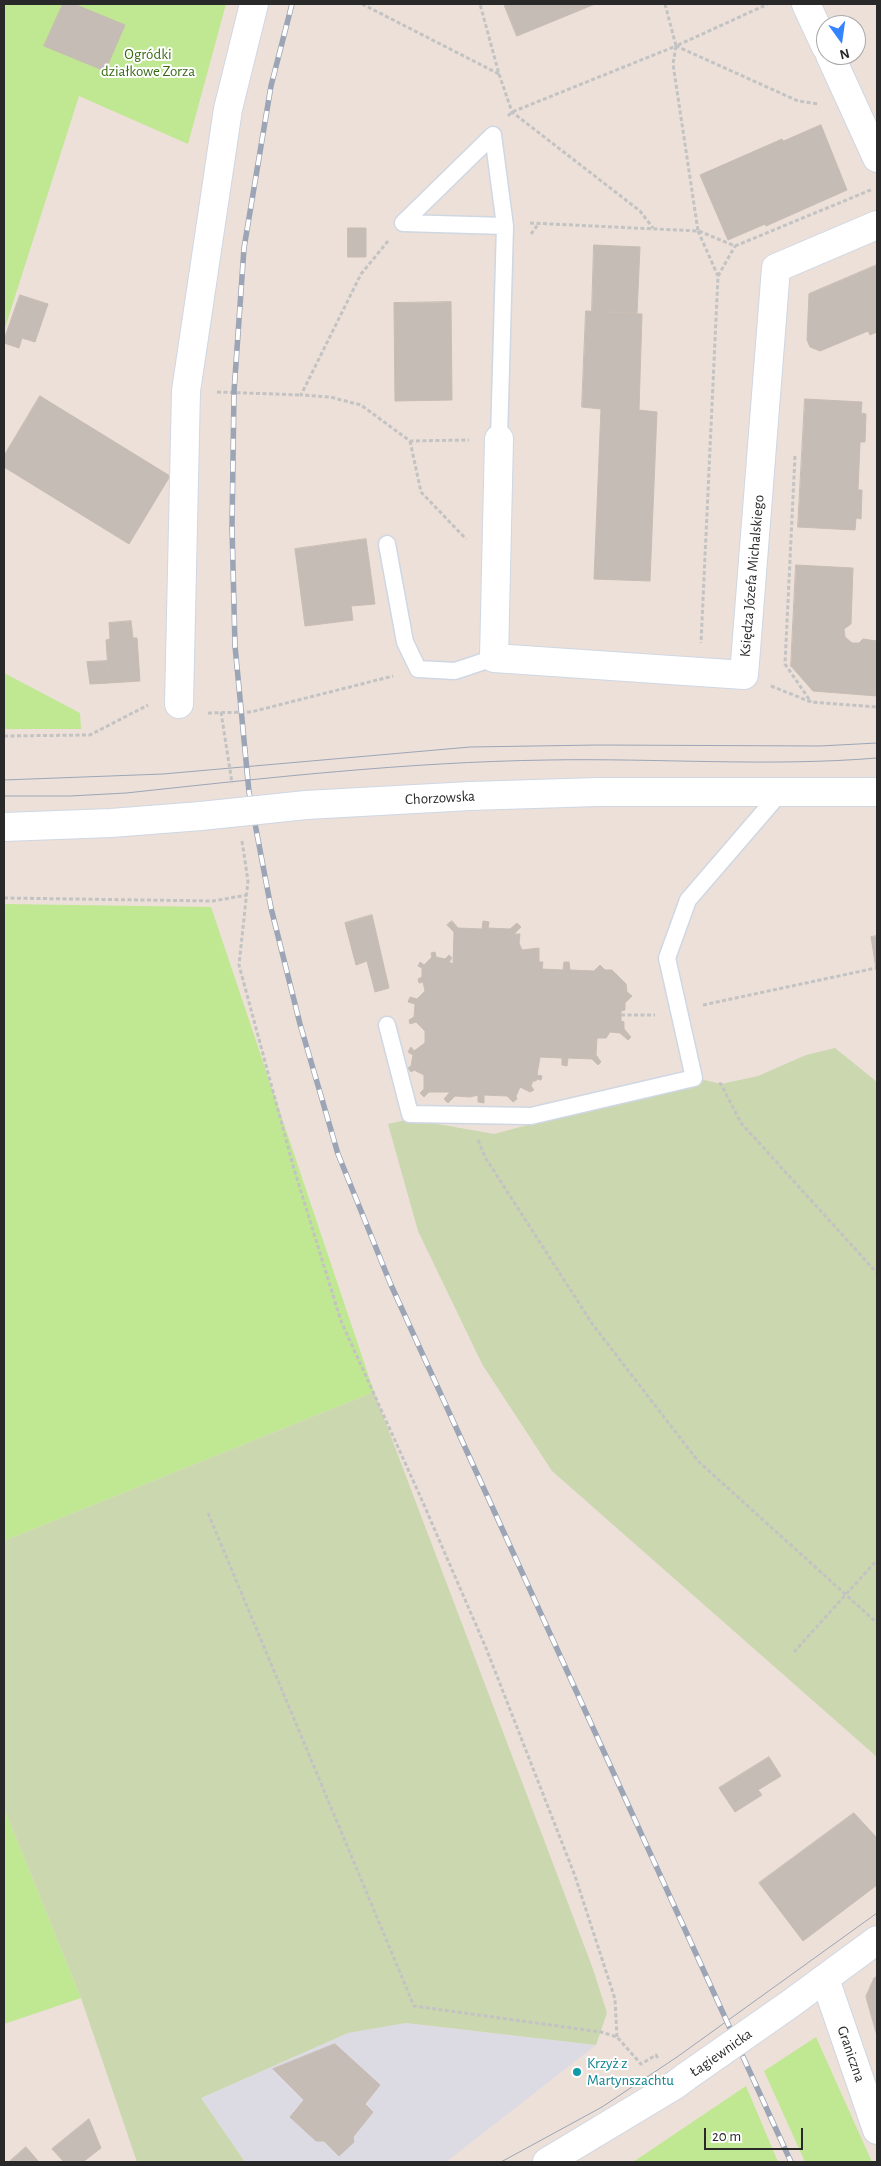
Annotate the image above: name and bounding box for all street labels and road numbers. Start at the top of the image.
street label: Księdza Józefa Michalskiego [736,494,768,658]
street label: Chorzowska [405,787,475,809]
street label: Graniczna [833,2024,869,2084]
street label: Łagiewnicka [686,2025,756,2081]

